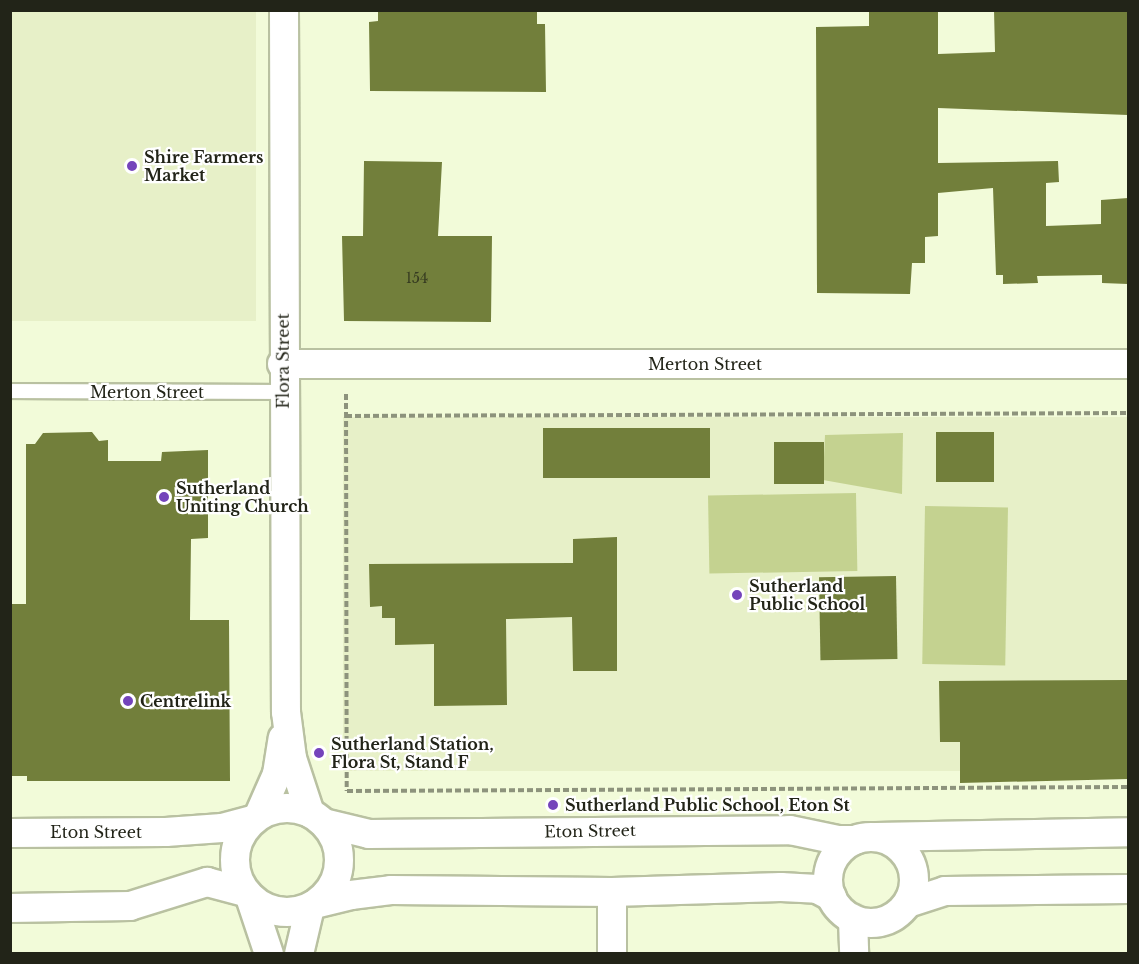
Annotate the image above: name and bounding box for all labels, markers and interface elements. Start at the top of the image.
place label: Shire Farmers Market [144,147,264,185]
marker: Shire Farmers Market [125,159,139,173]
house number: 154 [406,270,428,286]
street label: Flora Street [273,313,293,409]
street label: Merton Street [648,354,762,374]
street label: Merton Street [90,382,204,402]
place label: Sutherland Uniting Church [176,478,309,516]
marker: Sutherland Uniting Church [157,490,171,504]
place label: Sutherland Public School [749,576,865,614]
marker: Sutherland Public School [730,588,744,602]
place label: Centrelink [140,691,231,711]
marker: Centrelink [121,694,135,708]
place label: Sutherland Station, Flora St, Stand F [331,734,494,772]
marker: Sutherland Station, Flora St, Stand F [312,746,326,760]
place label: Sutherland Public School, Eton St [565,795,850,815]
marker: Sutherland Public School, Eton St [546,798,560,812]
street label: Eton Street [544,821,636,841]
street label: Eton Street [50,822,142,842]

